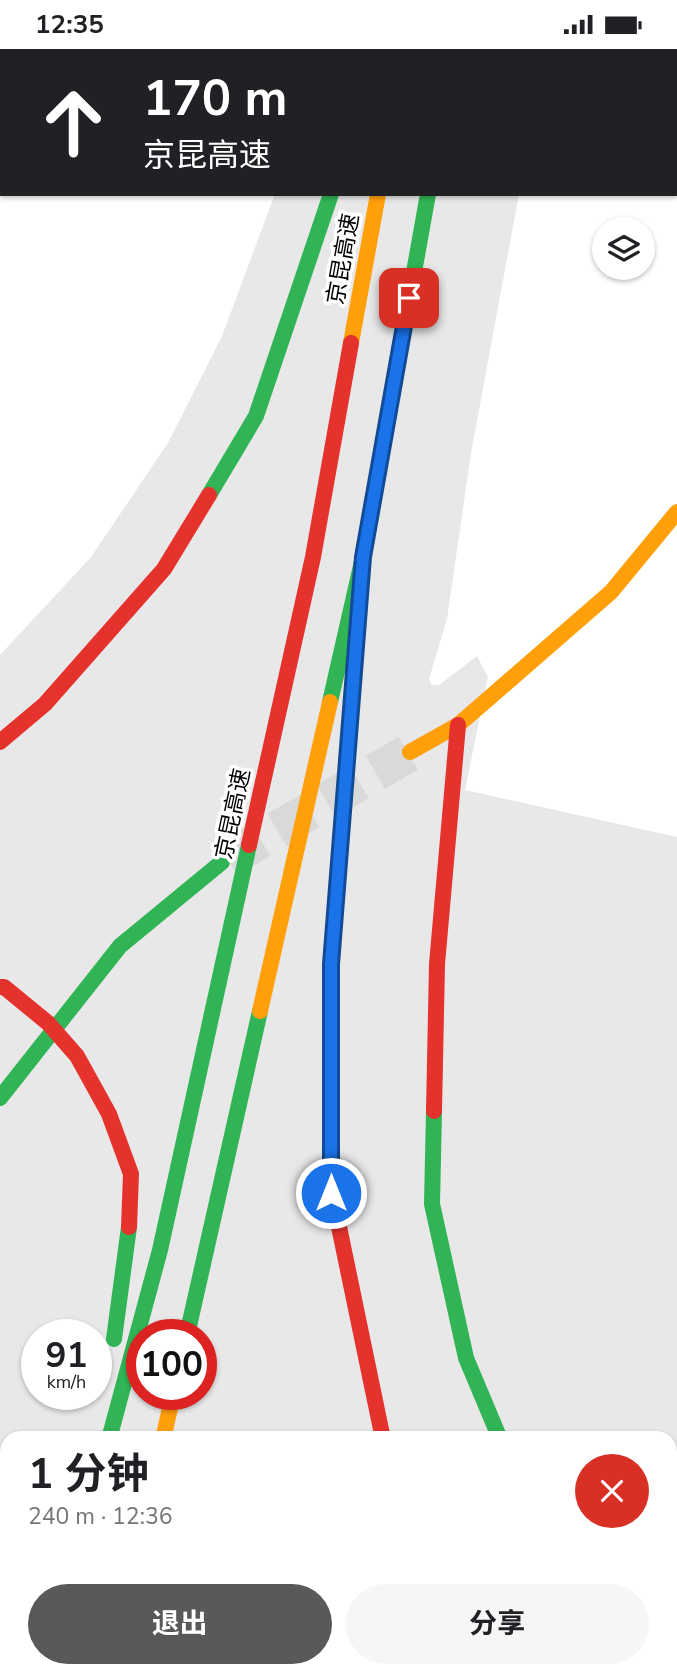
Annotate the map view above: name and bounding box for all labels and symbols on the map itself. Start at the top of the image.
street label: 京昆高速 [320,211,366,307]
pin [379,268,439,328]
street label: 京昆高速 [208,766,258,862]
position arrow [294,1156,368,1230]
speed limit sign: 100 [126,1319,217,1410]

